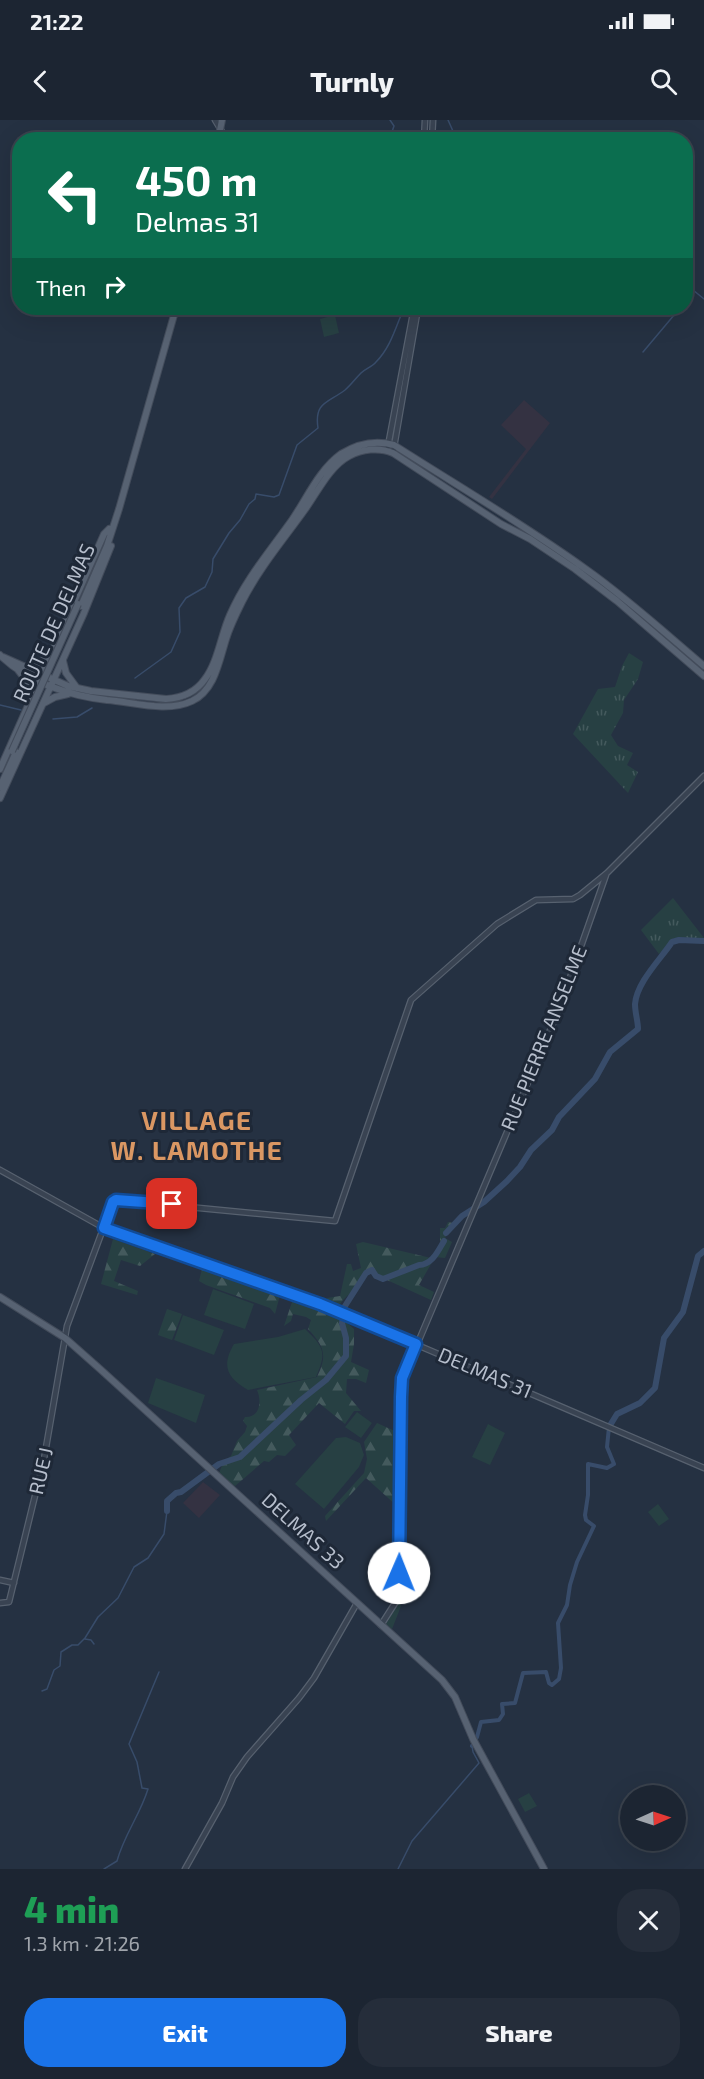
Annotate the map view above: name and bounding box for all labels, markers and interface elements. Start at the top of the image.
text: 21:22 [30,8,84,34]
icon: back [24,65,57,98]
text: Turnly [310,65,394,97]
icon: search [647,65,680,98]
text: 450 m [135,154,258,204]
icon: left [36,156,114,234]
text: Delmas 31 [135,205,259,237]
icon: right [98,270,131,303]
text: Then [36,274,86,300]
street label: ROUTE DE DELMAS [7,539,99,706]
street label: RUE PIERRE ANSELME [495,942,591,1134]
district label: VILLAGE W. LAMOTHE [111,1104,283,1165]
pin [146,1178,197,1229]
icon: arrive [155,1187,188,1220]
street label: DELMAS 31 [435,1342,536,1403]
street label: RUE J [23,1445,57,1497]
street label: DELMAS 33 [257,1487,350,1574]
position arrow [367,1541,431,1605]
north arrow [620,1785,686,1851]
map controls [620,1785,686,1851]
text: 4 min [24,1887,119,1930]
button: close [617,1889,680,1952]
text: 1.3 km · 21:26 [24,1931,140,1955]
button: Exit [24,1998,346,2067]
button: Share [358,1998,680,2067]

